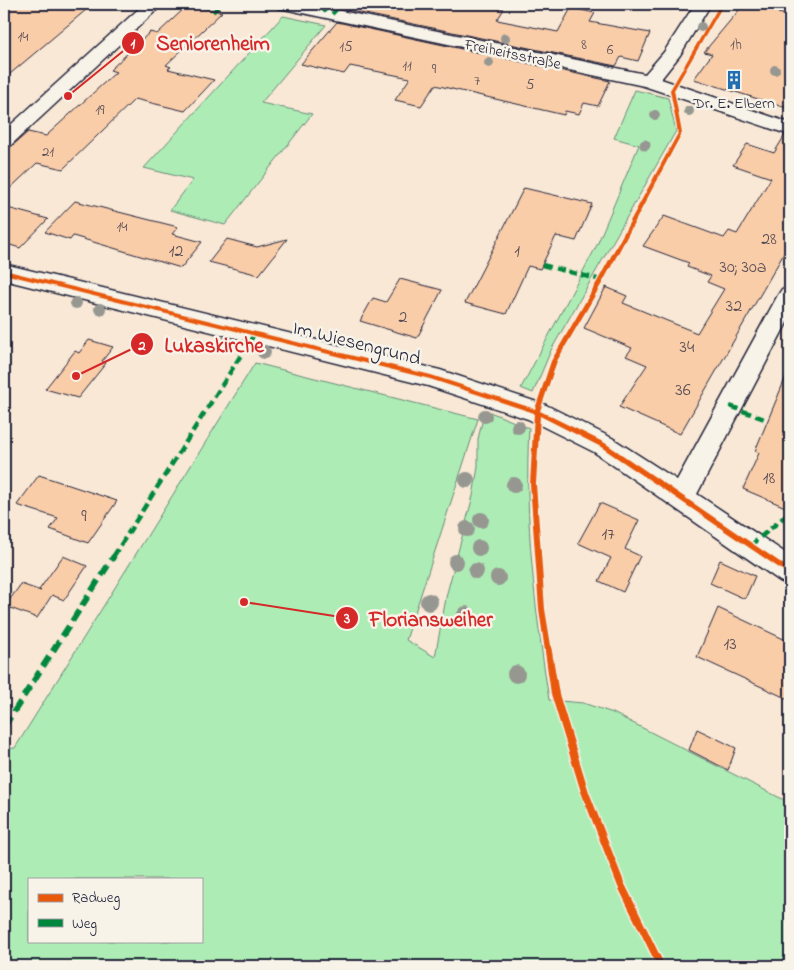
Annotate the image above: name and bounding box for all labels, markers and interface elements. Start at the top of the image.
callout: Seniorenheim [121,25,280,61]
house number: 14 [18,26,28,48]
text: Seniorenheim [156,30,270,60]
text: 1 [131,33,136,55]
street label: Freiheitsstraße [461,33,564,77]
house number: 8 [581,34,587,56]
house number: 1h [730,34,742,56]
house number: 15 [339,36,353,58]
house number: 6 [607,39,614,61]
house number: 11 [402,55,412,77]
house number: 9 [432,58,437,80]
building icon: Dr. E. Elbern [723,69,745,91]
house number: 7 [474,70,480,92]
house number: 5 [526,74,535,96]
place label: Dr. E. Elbern [692,92,775,116]
house number: 19 [95,99,105,121]
house number: 21 [42,141,54,163]
house number: 14 [117,216,127,238]
house number: 28 [761,227,777,253]
house number: 12 [169,239,183,265]
house number: 1 [514,239,520,265]
house number: 30; 30a [720,255,766,281]
house number: 32 [726,294,742,320]
house number: 2 [399,305,408,331]
street label: Im Wiesengrund [289,315,423,375]
callout: Lukaskirche [129,326,273,362]
text: Lukaskirche [164,332,264,362]
text: 2 [137,335,146,357]
house number: 34 [680,335,695,361]
house number: 36 [675,378,691,404]
house number: 18 [763,466,775,492]
house number: 9 [81,504,87,530]
house number: 17 [601,522,615,548]
callout: Floriansweiher [335,600,503,636]
text: Floriansweiher [368,606,493,636]
text: 3 [343,608,350,630]
house number: 13 [723,632,737,658]
legend [28,878,202,942]
text: Radweg [72,887,120,910]
text: Weg [72,913,97,936]

